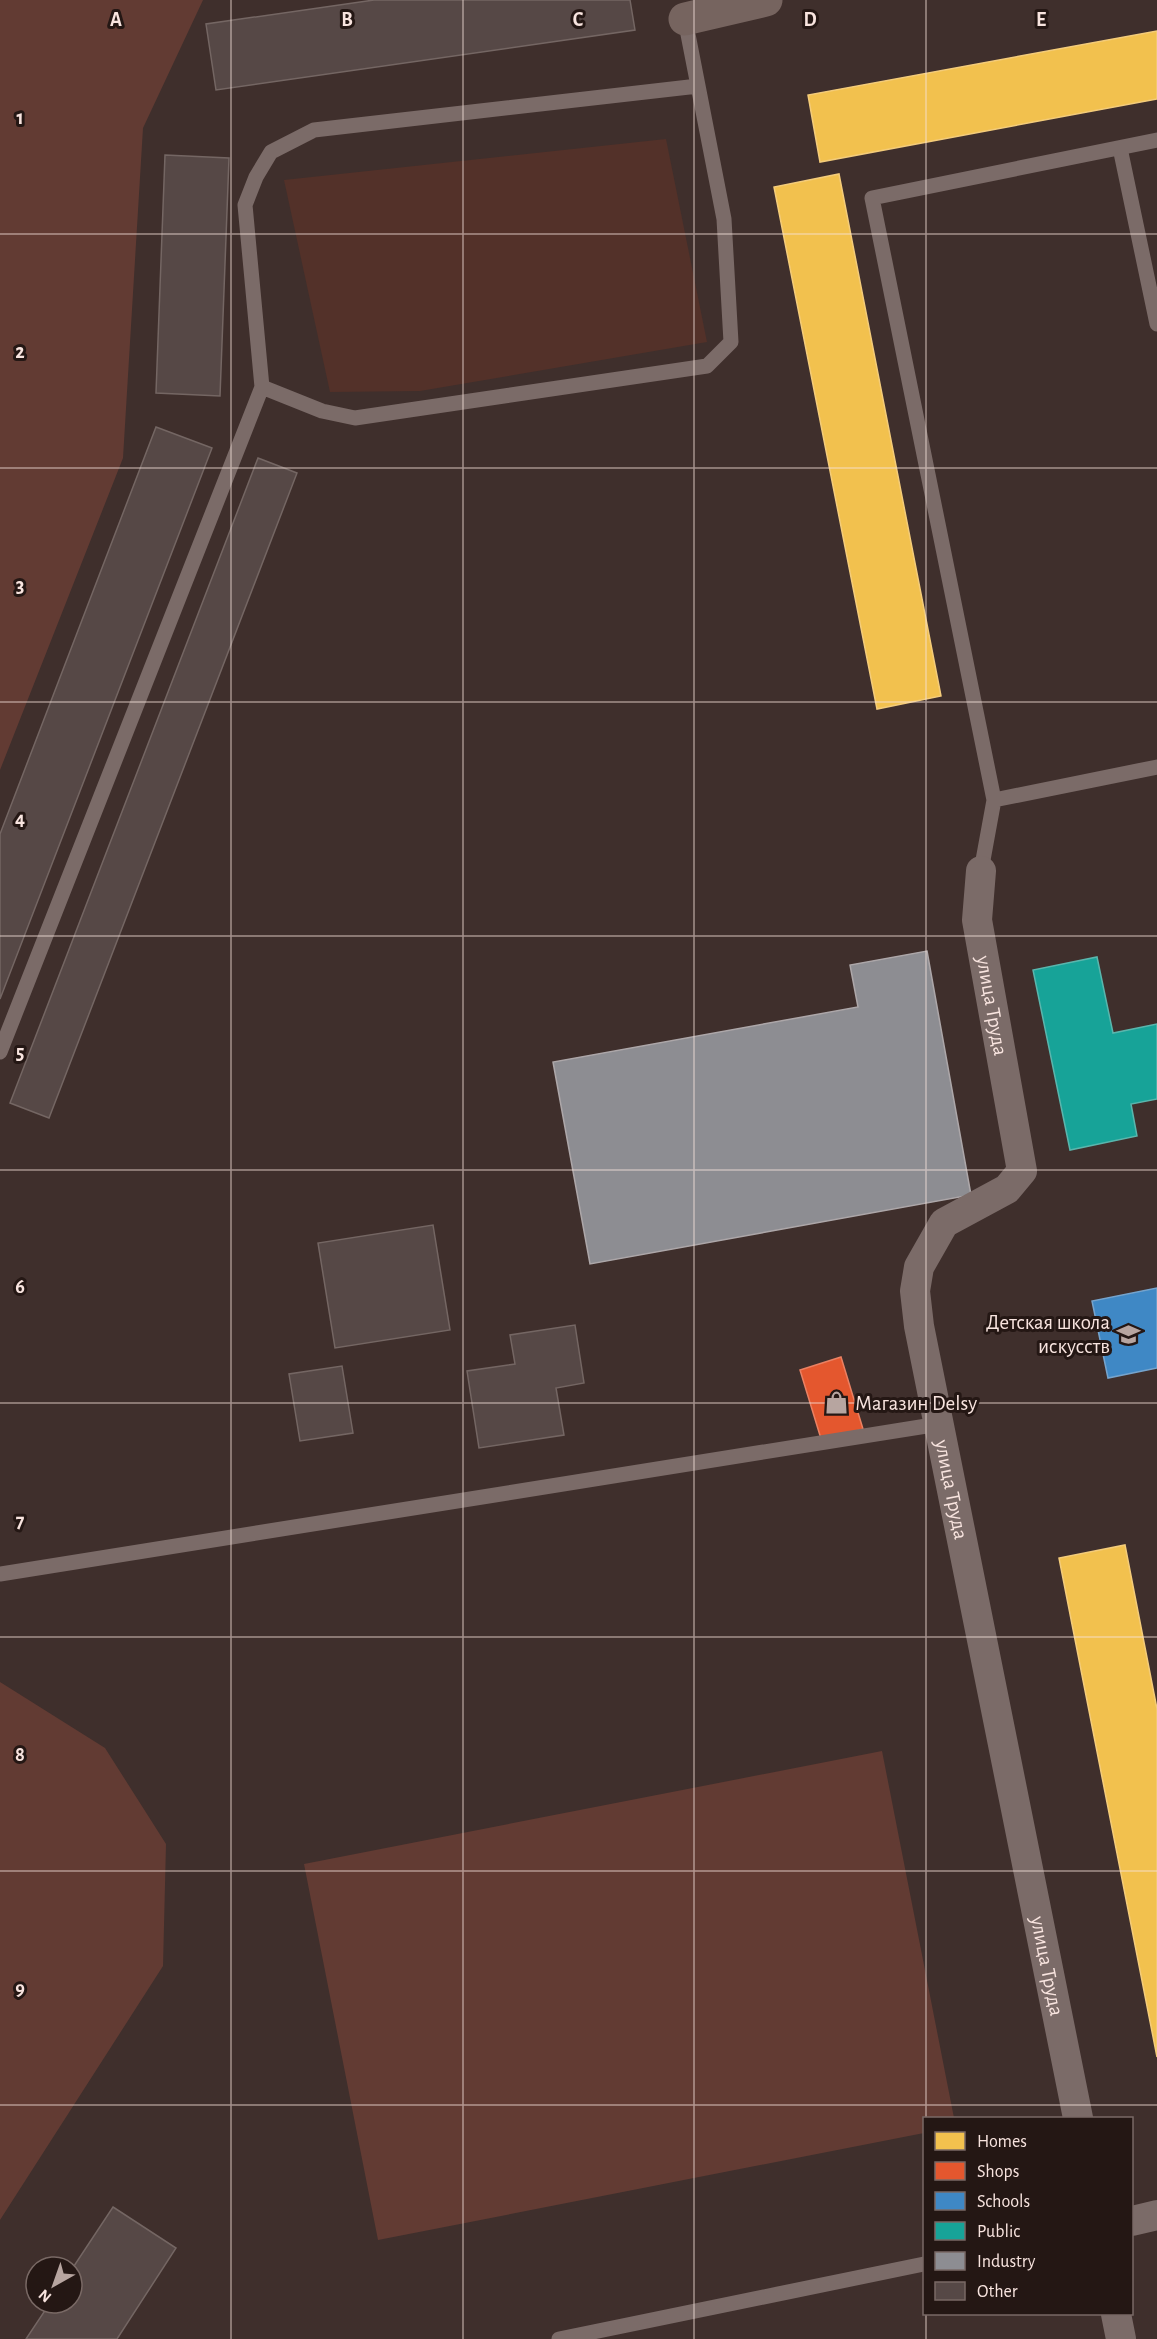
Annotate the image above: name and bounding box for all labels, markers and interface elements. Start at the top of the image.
text: A [110,10,122,30]
text: B [341,10,353,30]
text: C [573,10,584,30]
text: D [803,10,817,30]
text: E [1036,10,1046,30]
text: 1 [16,108,24,128]
text: 2 [15,342,25,362]
text: 3 [16,576,24,596]
text: 4 [15,809,25,829]
street label: улица Труда [972,953,1011,1058]
text: 5 [16,1043,24,1063]
text: 6 [15,1277,25,1297]
place label: Детская школа искусств [986,1312,1110,1357]
school or university icon: Детская школа искусств [1115,1321,1141,1347]
shop icon: Магазин Delsy [824,1390,850,1416]
place label: Магазин Delsy [855,1393,977,1414]
street label: улица Труда [931,1437,972,1542]
text: 7 [16,1511,25,1531]
text: 8 [15,1745,25,1765]
street label: улица Труда [1027,1913,1067,2018]
text: 9 [15,1979,25,1999]
legend [923,2117,1133,2315]
text: Homes [977,2133,1027,2151]
text: Shops [977,2163,1019,2181]
text: Schools [977,2193,1030,2211]
text: Public [977,2223,1020,2241]
text: Industry [977,2253,1036,2271]
north arrow [24,2255,84,2315]
text: Other [977,2283,1018,2301]
text: N [36,2286,54,2305]

